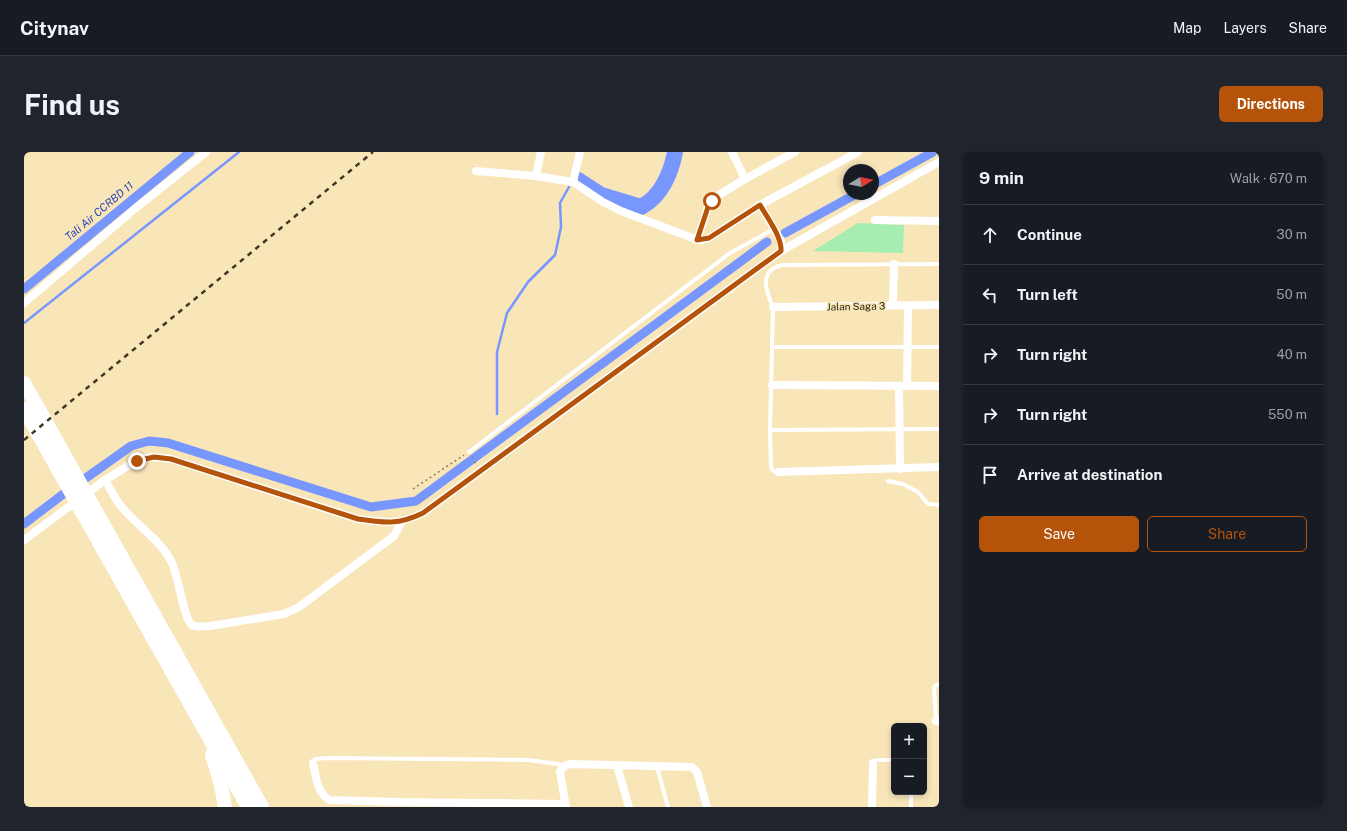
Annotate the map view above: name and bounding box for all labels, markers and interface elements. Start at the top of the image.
text: Citynav [20,17,89,39]
text: Map [1173,20,1201,36]
text: Layers [1223,20,1267,36]
text: Share [1289,20,1327,36]
button: Directions [1219,86,1323,122]
text: Find us [24,88,120,121]
north arrow [843,164,879,200]
text: 9 min [979,168,1024,188]
text: Walk · 670 m [1230,171,1307,186]
water label: Tali Air CCRBD 11 [63,179,135,243]
route start [703,192,721,210]
icon: ahead [979,224,1001,246]
text: Continue [1017,226,1082,243]
text: 30 m [1277,227,1307,242]
icon: left [979,284,1001,306]
text: Turn left [1017,286,1078,303]
text: 50 m [1276,287,1307,302]
street label: Jalan Saga 3 [827,299,885,313]
icon: right [979,344,1001,366]
text: Turn right [1017,346,1087,363]
text: 40 m [1276,347,1307,362]
icon: right [979,404,1001,426]
text: Turn right [1017,406,1087,423]
text: 550 m [1268,407,1307,422]
route end [128,452,146,470]
icon: arrive [979,464,1001,486]
text: Arrive at destination [1017,466,1162,483]
button: Save [979,516,1139,552]
button: Share [1147,516,1307,552]
map controls [891,723,927,795]
button: + [891,723,927,759]
button: − [891,759,927,795]

